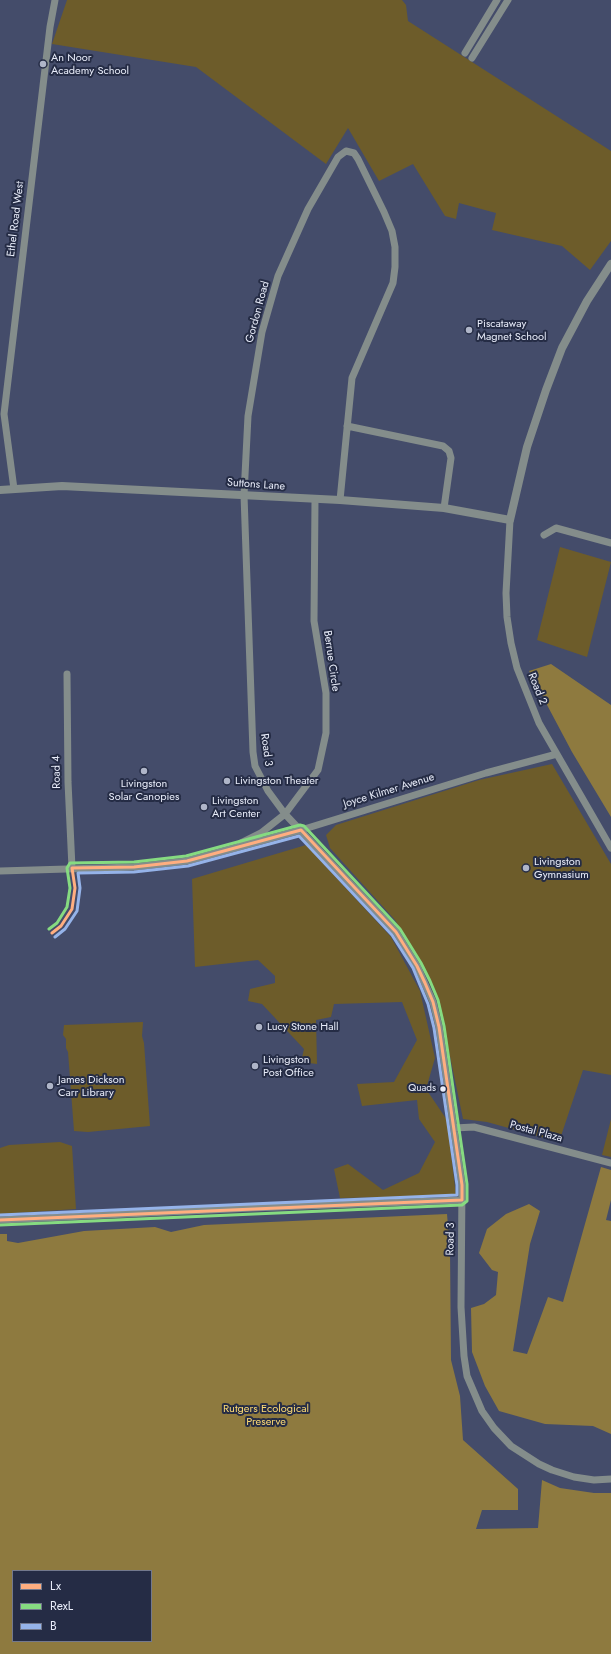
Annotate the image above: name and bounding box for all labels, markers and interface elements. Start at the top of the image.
place label: An Noor Academy School [51,51,129,77]
marker: An Noor Academy School [38,59,48,69]
street label: Ethel Road West [5,181,27,257]
street label: Gordon Road [243,280,273,344]
place label: Piscataway Magnet School [477,317,546,343]
marker: Piscataway Magnet School [464,325,474,335]
street label: Suttons Lane [226,476,286,494]
street label: Berrue Circle [320,630,342,692]
street label: Road 2 [525,671,549,707]
street label: Road 3 [257,733,275,767]
street label: Road 4 [50,755,64,789]
marker: Livingston Solar Canopies [139,766,149,776]
street label: Joyce Kilmer Avenue [342,771,436,811]
place label: Livingston Theater [235,774,319,788]
marker: Livingston Theater [222,776,232,786]
place label: Livingston Solar Canopies [109,777,179,803]
place label: Livingston Art Center [212,794,260,820]
marker: Livingston Art Center [199,802,209,812]
place label: Livingston Gymnasium [534,855,589,881]
marker: Livingston Gymnasium [521,863,531,873]
place label: Lucy Stone Hall [267,1020,339,1034]
marker: Lucy Stone Hall [254,1022,264,1032]
place label: Livingston Post Office [263,1053,314,1079]
marker: Livingston Post Office [250,1061,260,1071]
place label: James Dickson Carr Library [58,1073,125,1099]
marker: James Dickson Carr Library [45,1081,55,1091]
place label: Quads [408,1083,436,1095]
marker: Quads [438,1084,448,1094]
street label: Postal Plaza [508,1119,564,1145]
street label: Road 3 [444,1222,458,1256]
park label: Rutgers Ecological Preserve [223,1402,309,1428]
legend [12,1570,152,1642]
text: Lx [50,1577,61,1595]
text: RexL [50,1597,73,1615]
text: B [50,1617,57,1635]

